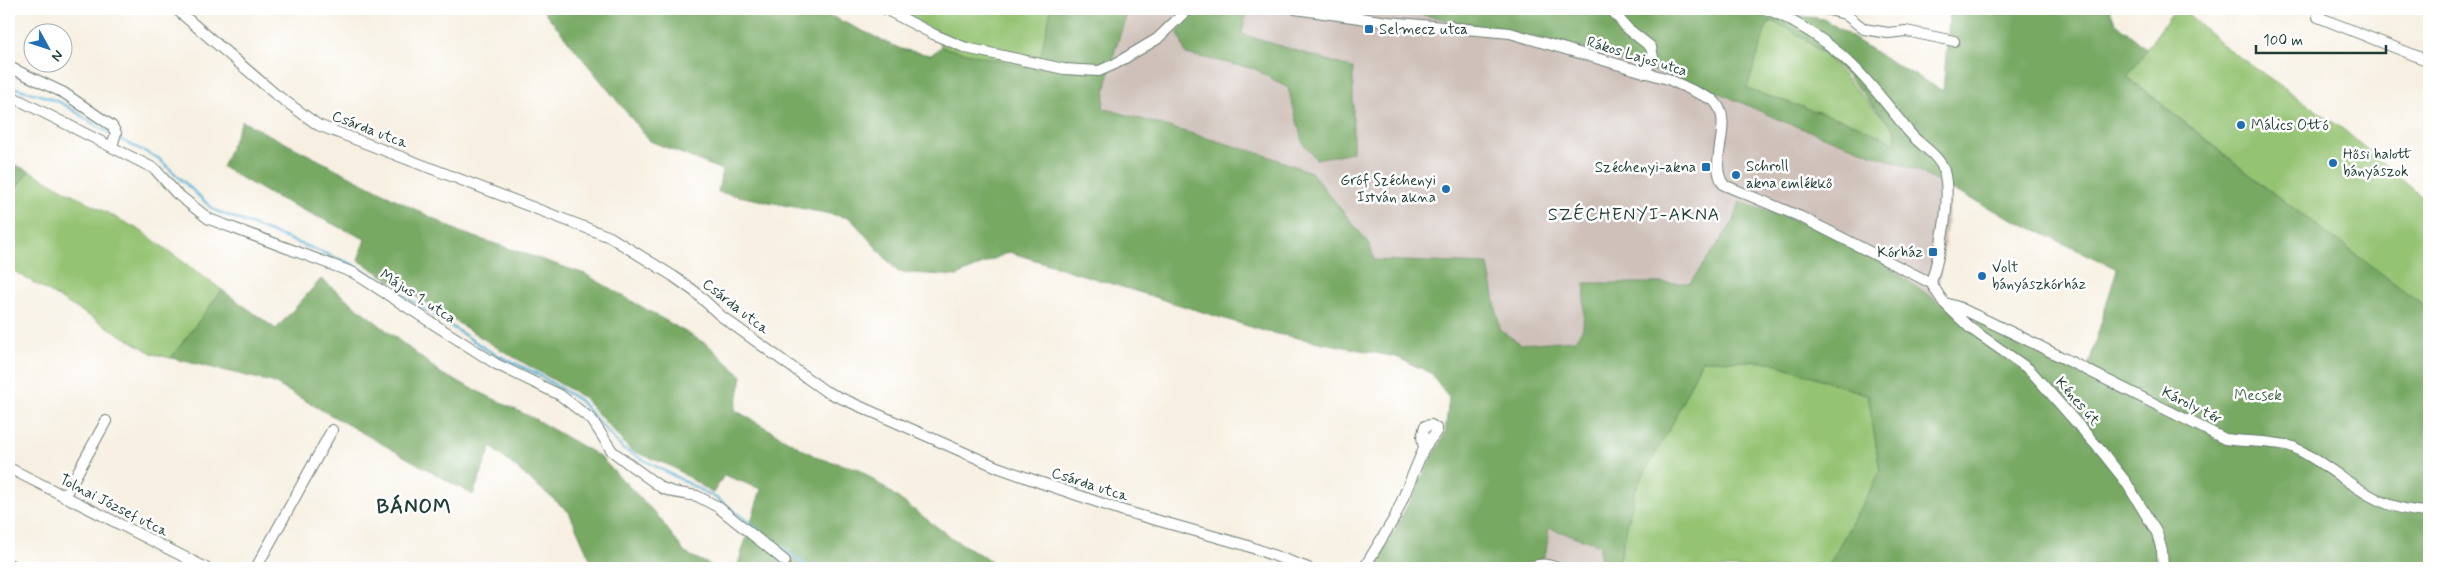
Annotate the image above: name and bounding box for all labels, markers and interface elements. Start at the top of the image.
place label: Selmecz utca [1379,20,1468,40]
north arrow [22,22,72,72]
scale bar [2256,22,2386,54]
marker: Selmecz utca [1363,23,1375,35]
text: 100 m [2263,31,2303,51]
street label: Rákos Lajos utca [1584,32,1689,82]
text: N [47,46,67,65]
street label: Csárda utca [329,106,411,154]
place label: Málics Ottó [2251,116,2329,136]
marker: Málics Ottó [2235,119,2247,131]
place label: Hősi halott bányászok [2343,145,2413,182]
place label: Schroll akna emlékkő [1746,157,1832,194]
marker: Hősi halott bányászok [2327,157,2339,169]
place label: Széchenyi-akna [1595,158,1696,178]
marker: Széchenyi-akna [1700,161,1712,173]
marker: Schroll akna emlékkő [1730,169,1742,181]
place label: Gróf Széchenyi István akna [1340,171,1436,208]
marker: Gróf Széchenyi István akna [1440,183,1452,195]
district label: SZÉCHENYI-AKNA [1548,203,1720,227]
place label: Kórház [1877,243,1923,263]
marker: Kórház [1927,246,1939,258]
place label: Volt bányászkórház [1992,258,2086,295]
street label: Május 1. utca [376,265,459,329]
marker: Volt bányászkórház [1976,270,1988,282]
street label: Csárda utca [698,274,774,340]
street label: Kénes út [2050,373,2104,430]
street label: Károly tér [2158,382,2225,430]
park label: Mecsek [2234,386,2282,406]
street label: Csárda utca [1049,463,1132,507]
street label: Tolnai József utca [56,470,172,542]
district label: BÁNOM [376,494,452,521]

